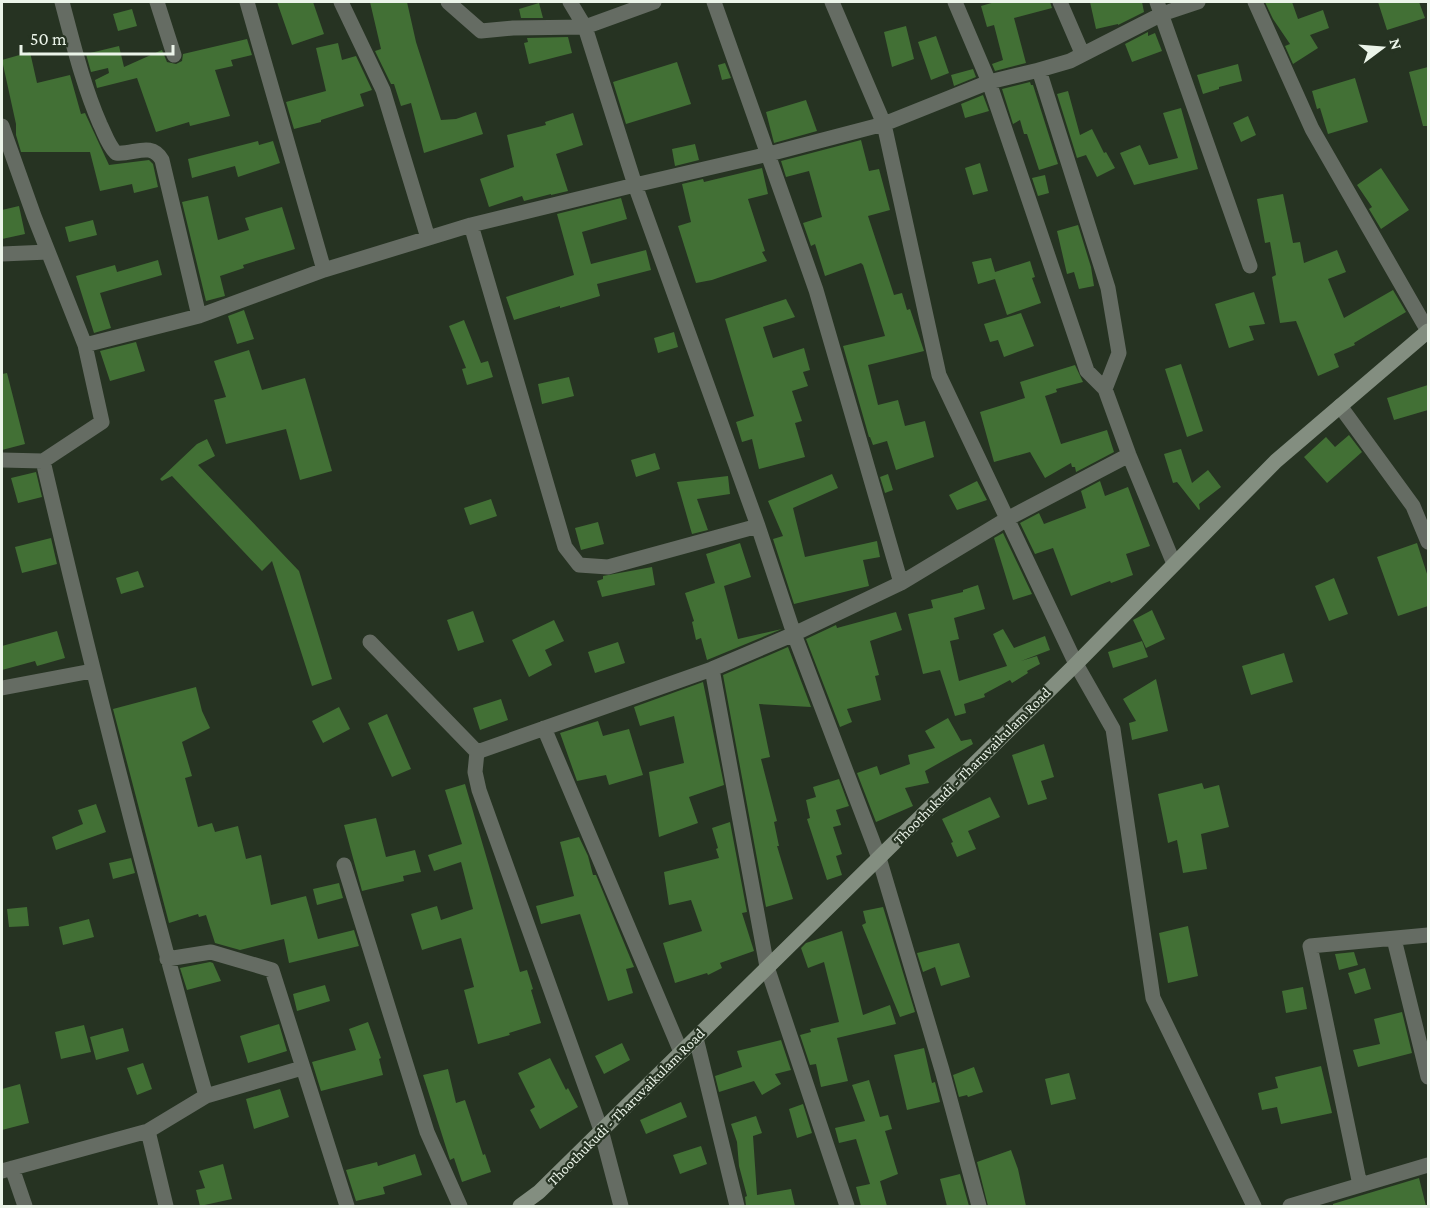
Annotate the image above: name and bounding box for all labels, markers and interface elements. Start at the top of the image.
scale bar [21,18,172,56]
north arrow [1352,18,1412,78]
text: 50 m [30,29,67,49]
text: N [1386,36,1406,52]
street label: Thoothukudi - Tharuvaikulam Road [890,684,1054,848]
street label: Thoothukudi - Tharuvaikulam Road [544,1025,708,1189]

